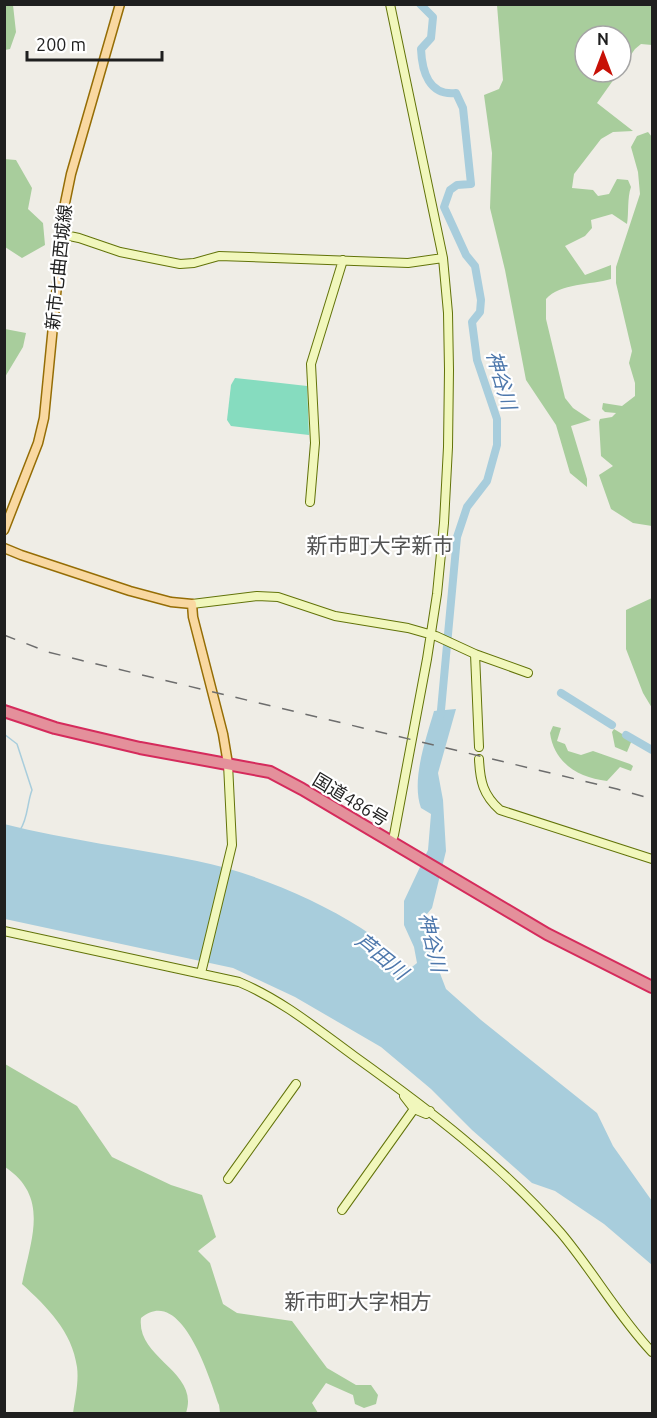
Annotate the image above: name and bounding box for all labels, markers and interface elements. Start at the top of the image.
scale bar [27,24,162,62]
north arrow [573,24,633,84]
text: N [597,30,609,48]
text: 200 m [36,34,86,54]
street label: 新市七曲西城線 [41,203,75,331]
water label: 神谷川 [483,348,522,414]
district label: 新市町大字新市 [307,533,454,557]
street label: 国道486号 [310,769,392,829]
water label: 神谷川 [415,910,451,976]
water label: 芦田川 [351,928,414,985]
district label: 新市町大字相方 [285,1289,432,1313]

